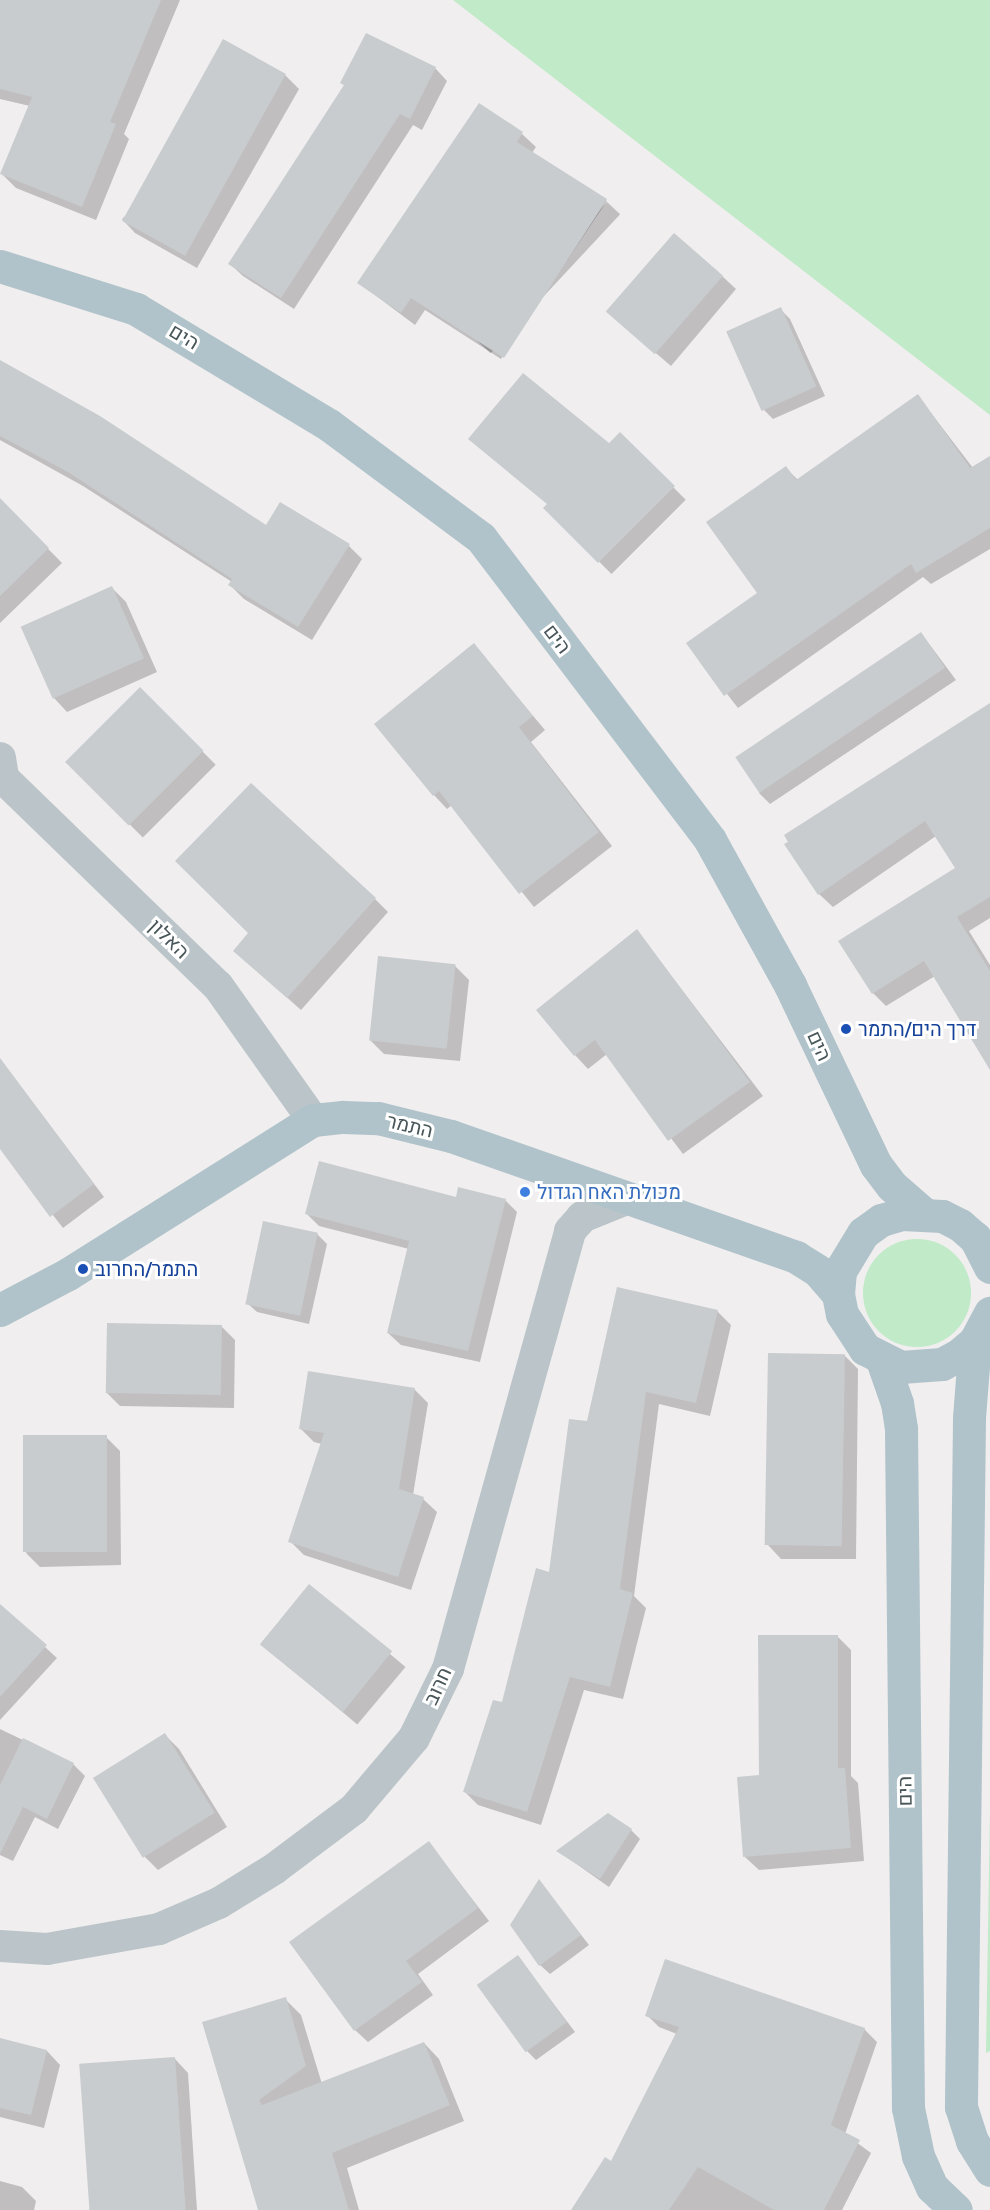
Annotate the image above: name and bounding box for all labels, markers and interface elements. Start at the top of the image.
street label: הים [165,319,203,355]
street label: הים [538,620,576,658]
street label: האלון [144,914,194,964]
place label: דרך הים/התמר [858,1017,976,1041]
marker: דרך הים/התמר [839,1022,853,1036]
street label: הים [802,1027,836,1065]
street label: התמר [385,1109,435,1143]
place label: מכולת האח הגדול [537,1180,681,1204]
marker: מכולת האח הגדול [518,1185,532,1199]
place label: התמר/החרוב [95,1257,198,1281]
marker: התמר/החרוב [76,1262,90,1276]
street label: חרוב [419,1664,457,1708]
street label: הים [893,1776,917,1806]

